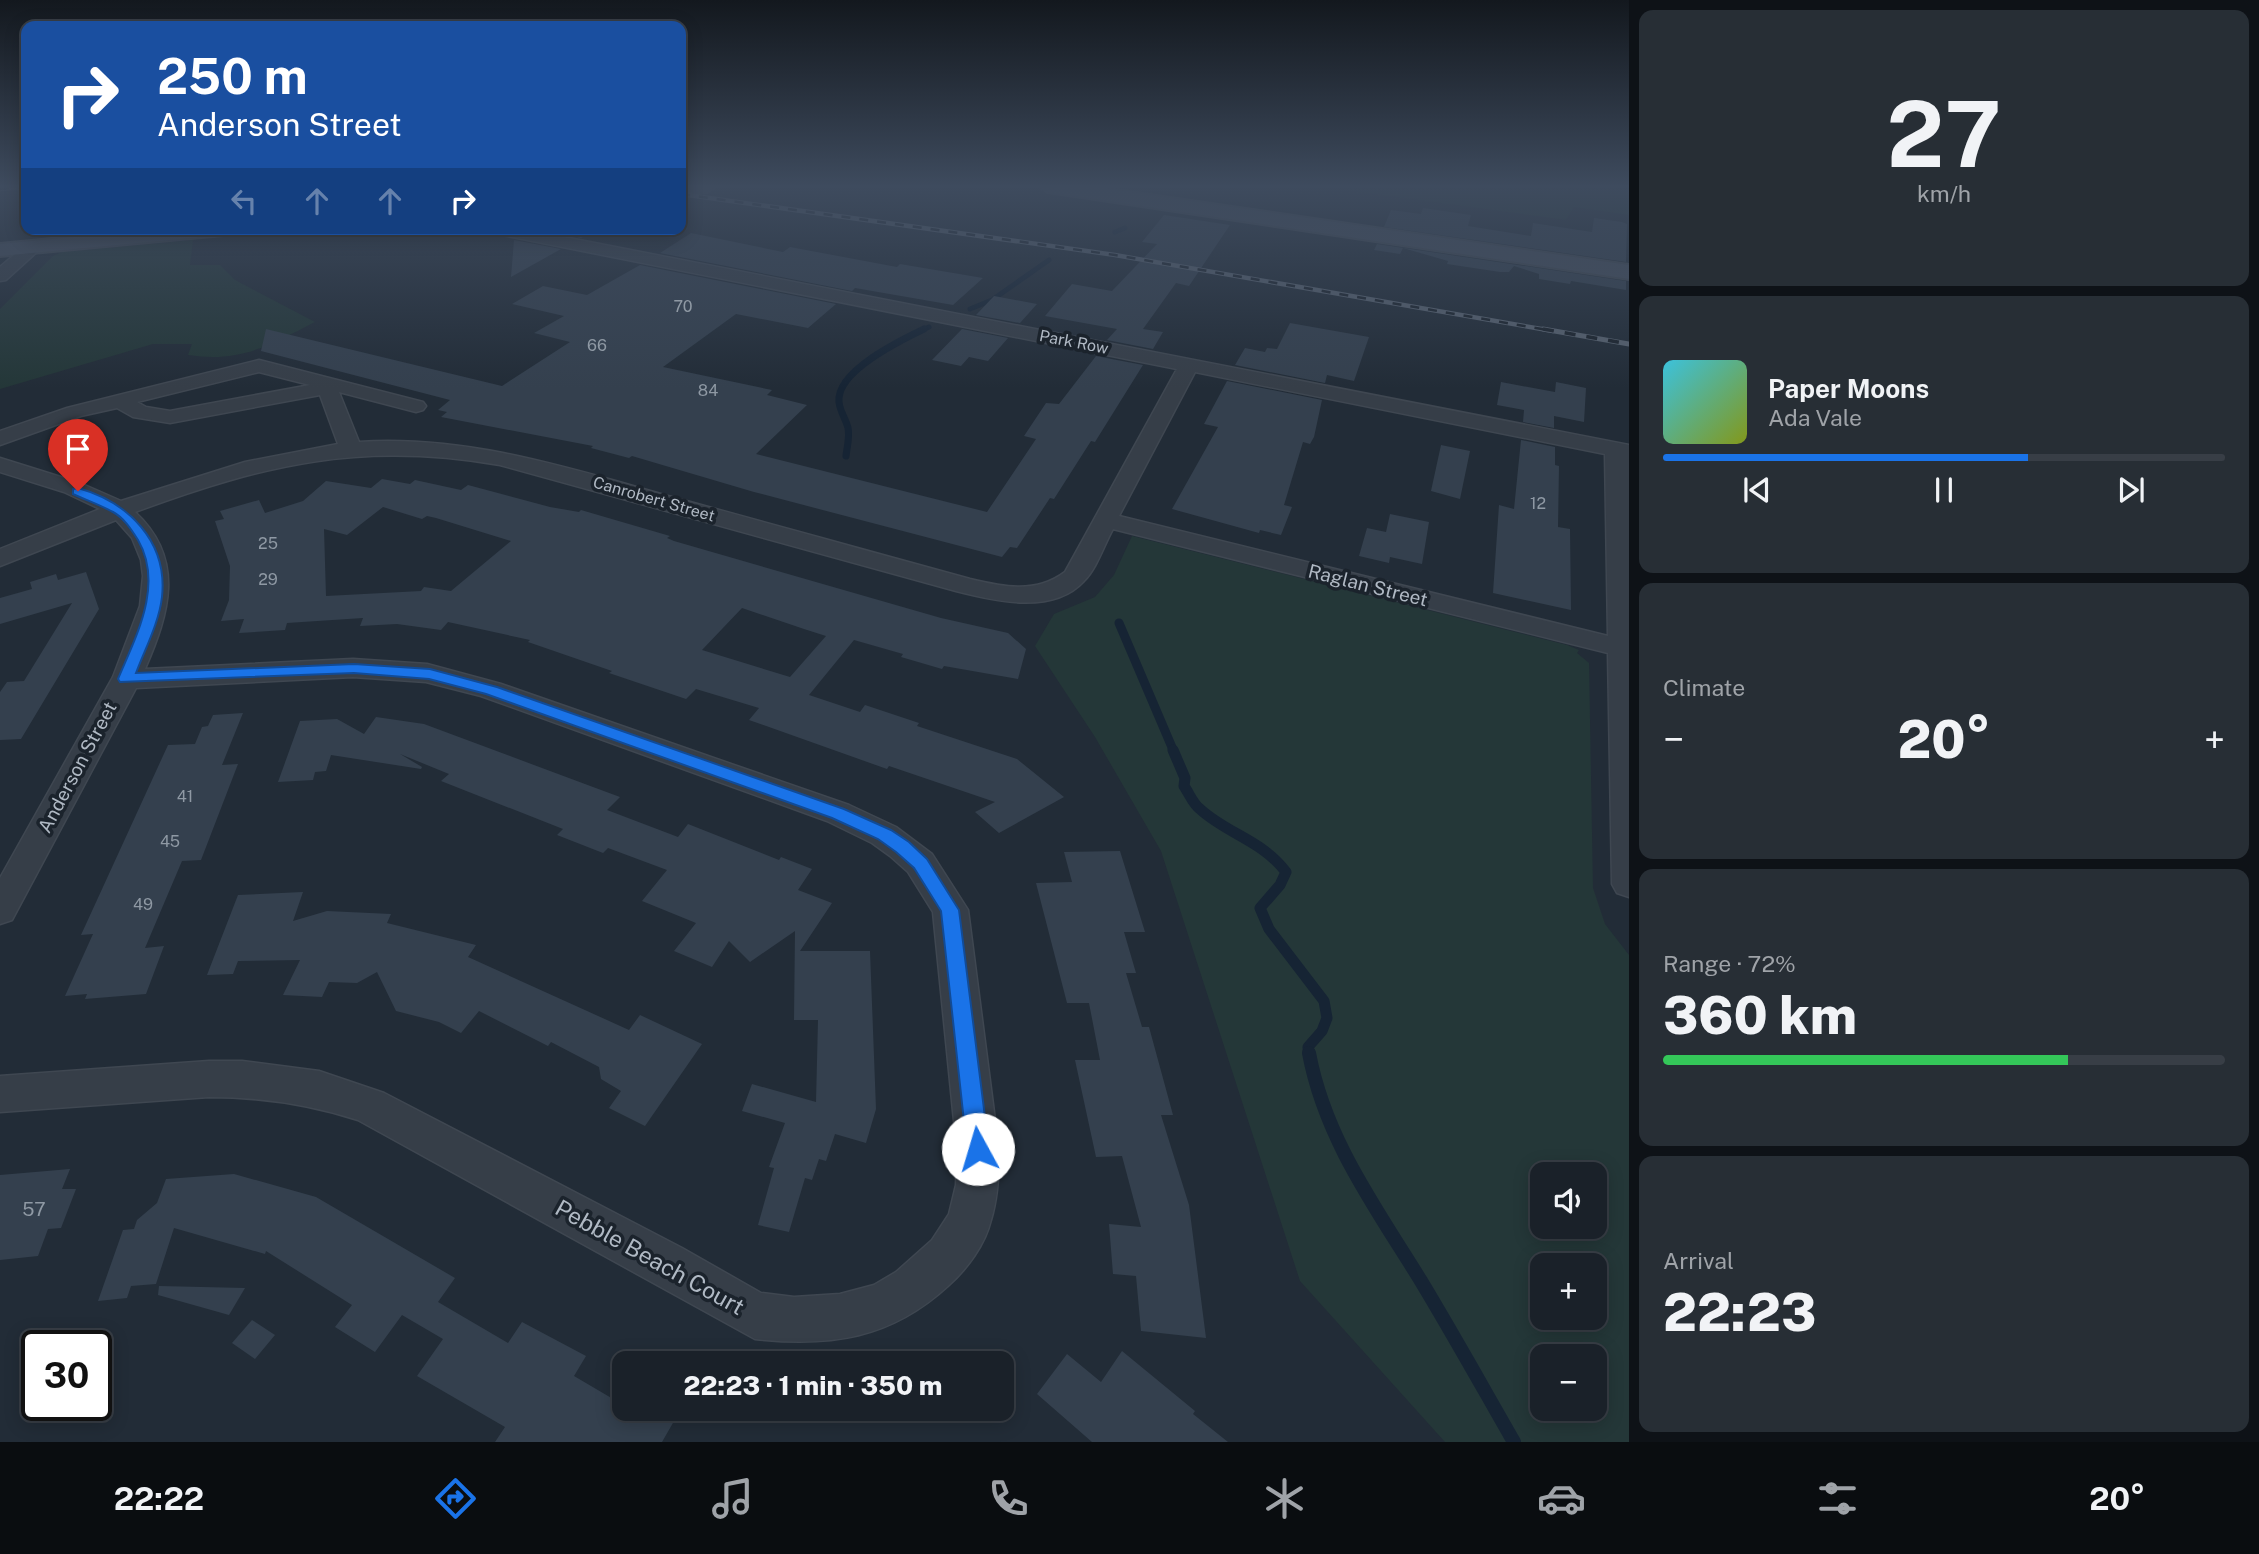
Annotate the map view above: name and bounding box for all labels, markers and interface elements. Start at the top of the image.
text: 250 m [157,47,308,105]
icon: right [42,49,133,140]
text: 27 [1887,81,2001,187]
text: Anderson Street [157,106,402,143]
text: km/h [1917,180,1971,207]
icon: left [225,182,263,220]
icon: ahead [298,182,336,220]
icon: ahead [371,182,409,220]
icon: right [444,182,482,220]
house number: 70 [673,297,693,316]
street label: Park Row [1038,326,1111,358]
house number: 66 [587,336,607,355]
text: Paper Moons [1768,373,1929,404]
house number: 84 [698,381,718,400]
text: Ada Vale [1768,404,1862,431]
pin [48,419,108,491]
icon: arrive [59,430,97,468]
icon: previous [1738,471,1776,509]
icon: pause [1925,471,1963,509]
icon: next [2112,471,2150,509]
street label: Canrobert Street [591,473,717,525]
house number: 12 [1530,494,1546,513]
house number: 25 [258,534,278,553]
street label: Raglan Street [1306,560,1430,610]
house number: 29 [258,570,278,589]
text: Climate [1663,674,1745,701]
street label: Anderson Street [33,698,121,836]
text: 20° [1897,709,1991,770]
text: − [1663,717,1684,762]
text: + [2204,717,2225,762]
house number: 41 [177,787,193,806]
house number: 45 [160,832,180,851]
house number: 49 [133,895,153,914]
text: Range · 72% [1663,950,1796,977]
text: 360 km [1663,985,1857,1046]
position arrow [941,1112,1015,1186]
map controls [1530,1162,1607,1421]
button: sound [1530,1162,1607,1239]
street label: Pebble Beach Court [551,1194,749,1320]
house number: 57 [22,1198,46,1220]
text: Arrival [1663,1247,1734,1274]
button: + [1530,1253,1607,1330]
text: 22:23 [1663,1282,1816,1343]
speed limit sign: 30 [21,1330,112,1421]
button: − [1530,1344,1607,1421]
text: 22:23 · 1 min · 350 m [683,1370,943,1401]
icon: directions [431,1474,480,1523]
icon: music [708,1474,757,1523]
icon: phone [984,1474,1033,1523]
icon: climate [1260,1474,1309,1523]
icon: car [1537,1474,1586,1523]
icon: filters [1813,1474,1862,1523]
text: 22:22 [114,1480,204,1517]
text: 20° [2089,1480,2145,1517]

